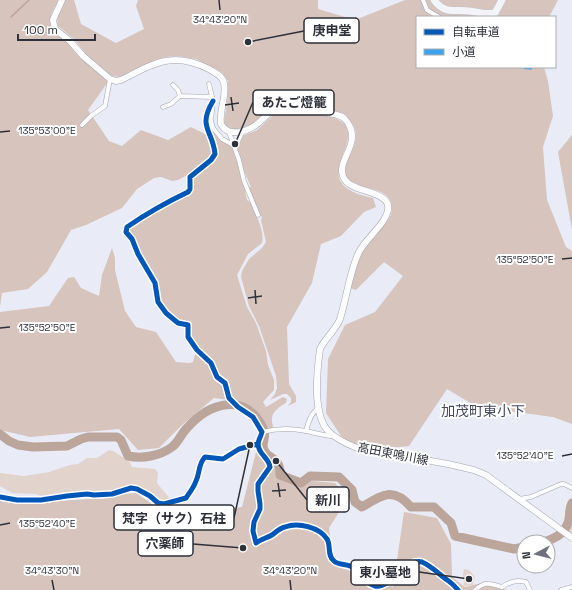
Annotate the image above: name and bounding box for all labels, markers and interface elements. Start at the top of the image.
text: 34°43'20"N [193,13,247,26]
scale bar [18,16,95,42]
legend [416,16,556,68]
callout: 庚申堂 [304,18,359,43]
text: 100 m [24,22,58,38]
text: 庚申堂 [312,22,352,39]
text: 自転車道 [452,24,500,40]
text: 小道 [452,44,476,60]
callout: あたご燈籠 [253,90,334,115]
text: あたご燈籠 [261,94,327,111]
text: 135°53'00"E [18,124,76,137]
text: 135°52'50"E [497,253,554,266]
text: 135°52'50"E [19,321,76,334]
district label: 加茂町東小下 [441,402,525,420]
street label: 高田東鳴川線 [356,439,430,469]
text: 135°52'40"E [497,449,554,462]
callout: 新川 [307,487,349,512]
text: 新川 [315,492,341,509]
callout: 梵字（サク）石柱 [114,505,234,530]
text: 梵字（サク）石柱 [122,510,226,527]
text: 135°52'40"E [19,517,76,530]
callout: 穴薬師 [138,531,193,556]
north arrow [516,534,556,574]
text: 穴薬師 [145,535,185,552]
text: N [519,551,533,560]
callout: 東小墓地 [351,560,419,585]
text: 34°43'30"N [25,564,79,577]
text: 34°43'20"N [263,564,317,577]
text: 東小墓地 [359,564,411,581]

